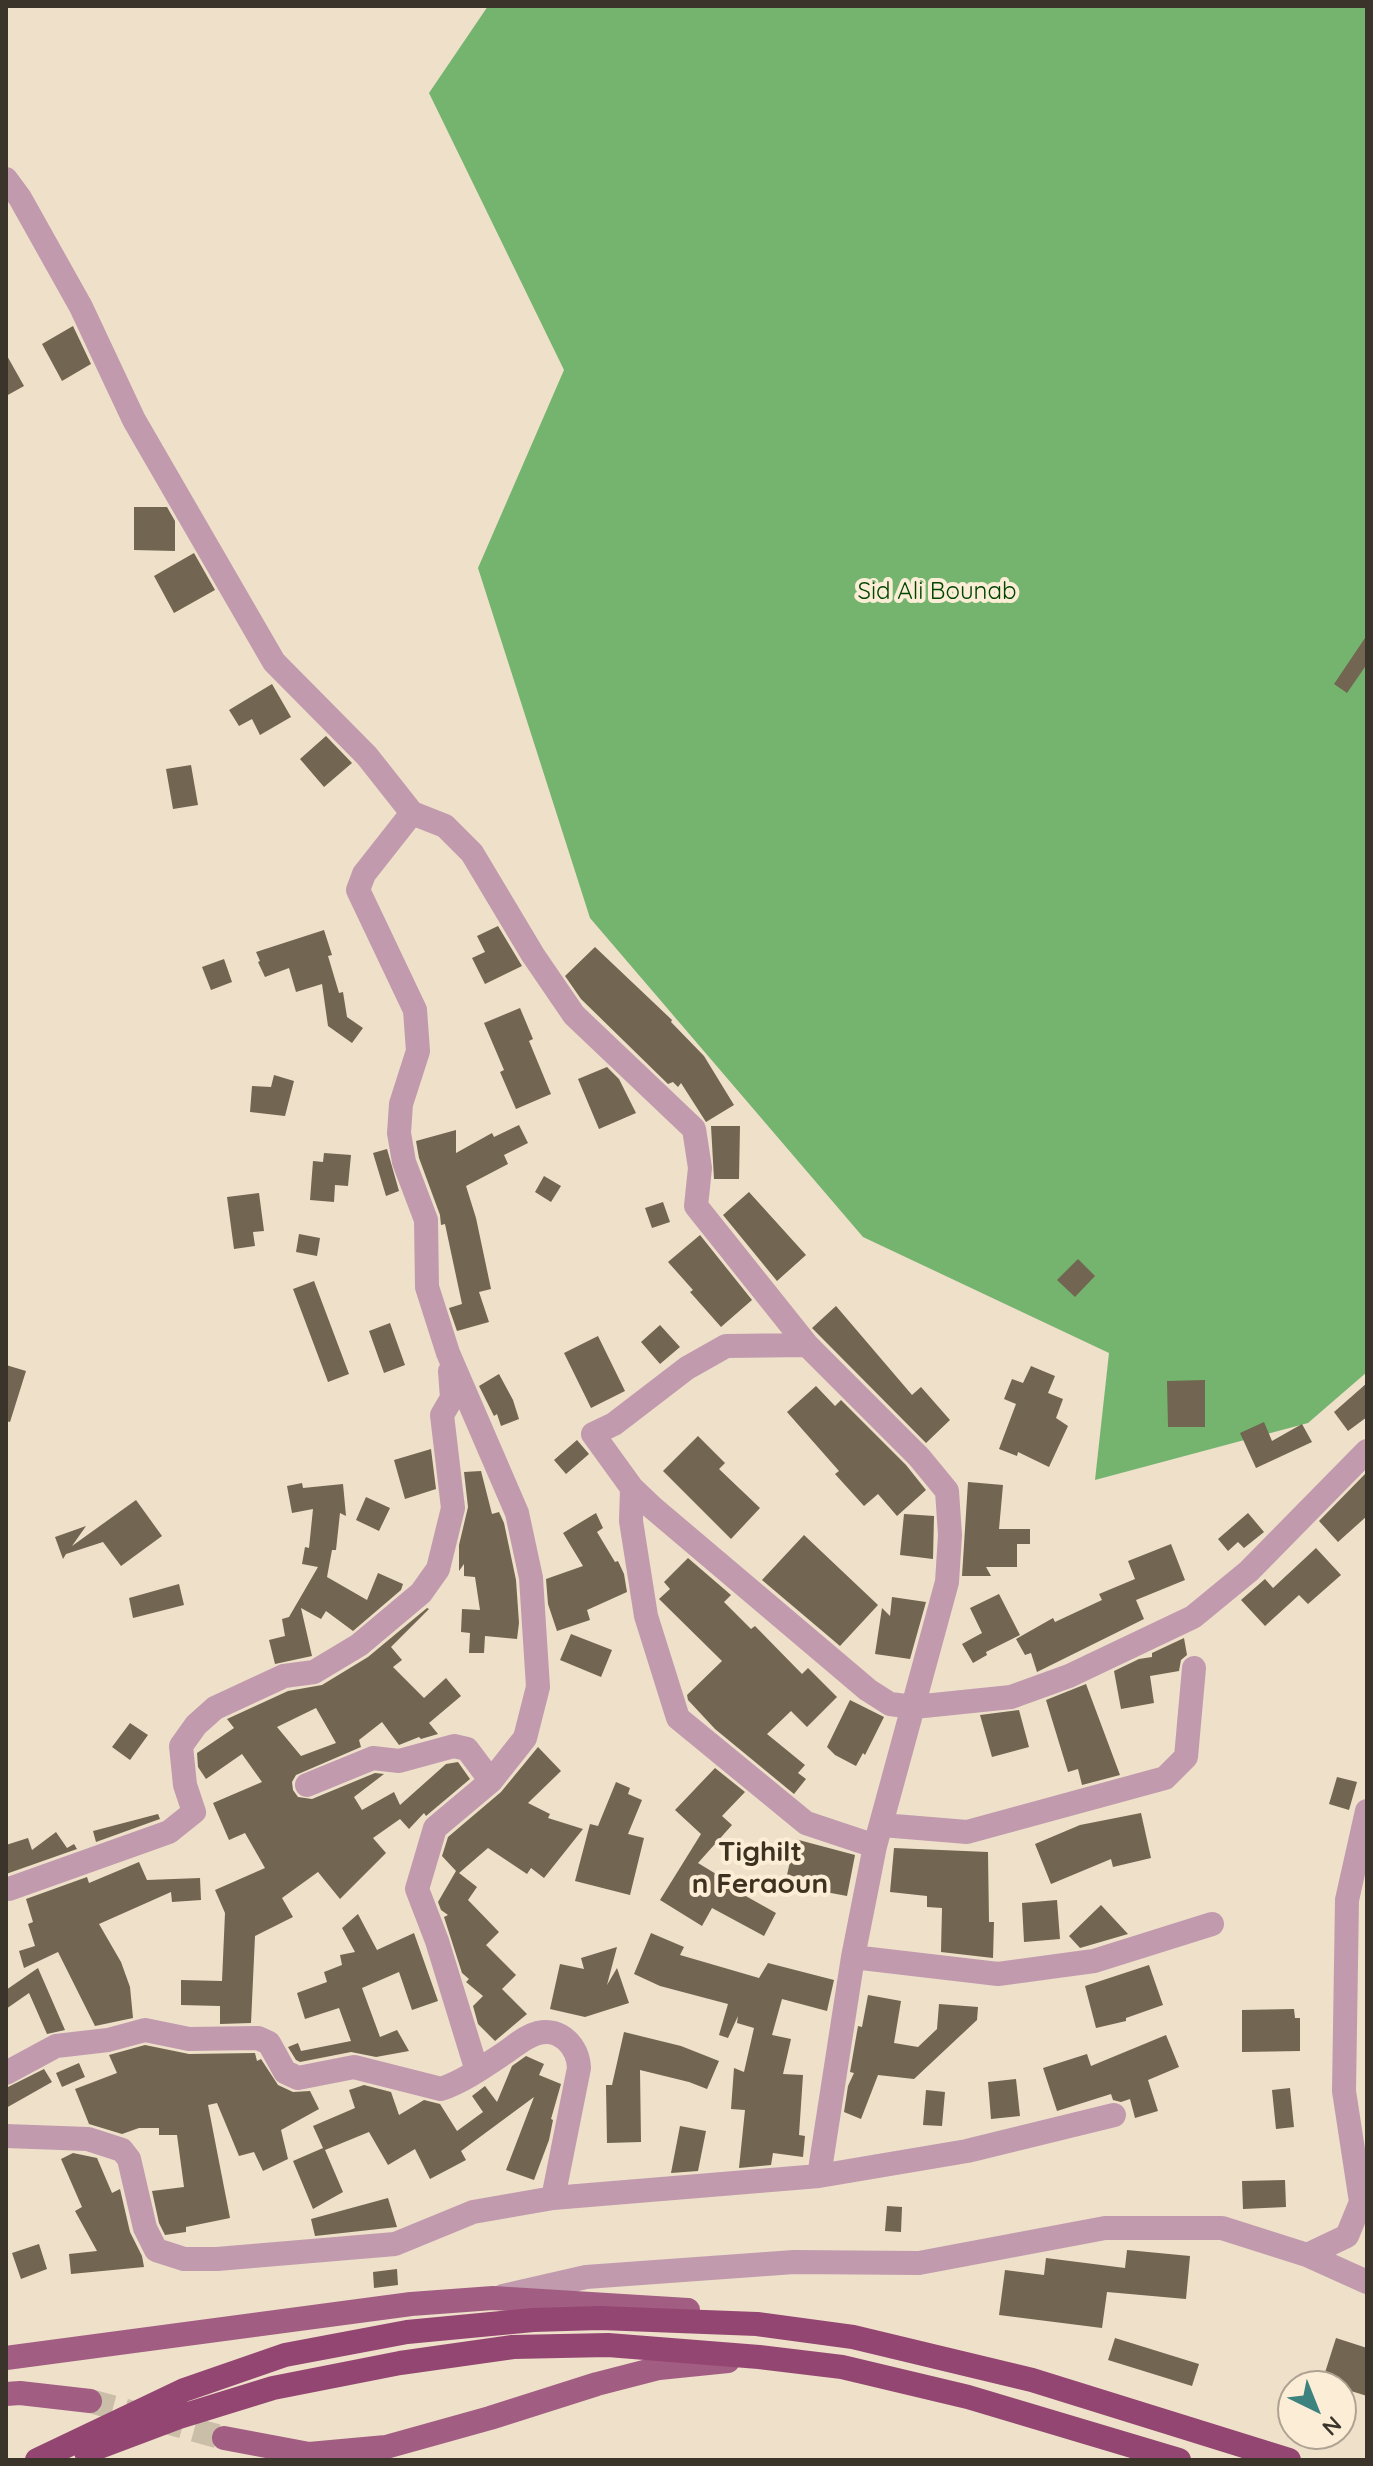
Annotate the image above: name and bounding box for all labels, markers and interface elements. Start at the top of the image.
park label: Sid Ali Bounab [857,578,1017,606]
district label: Tighilt n Feraoun [692,1836,828,1902]
north arrow [1277,2370,1357,2450]
text: N [1317,2410,1347,2442]

